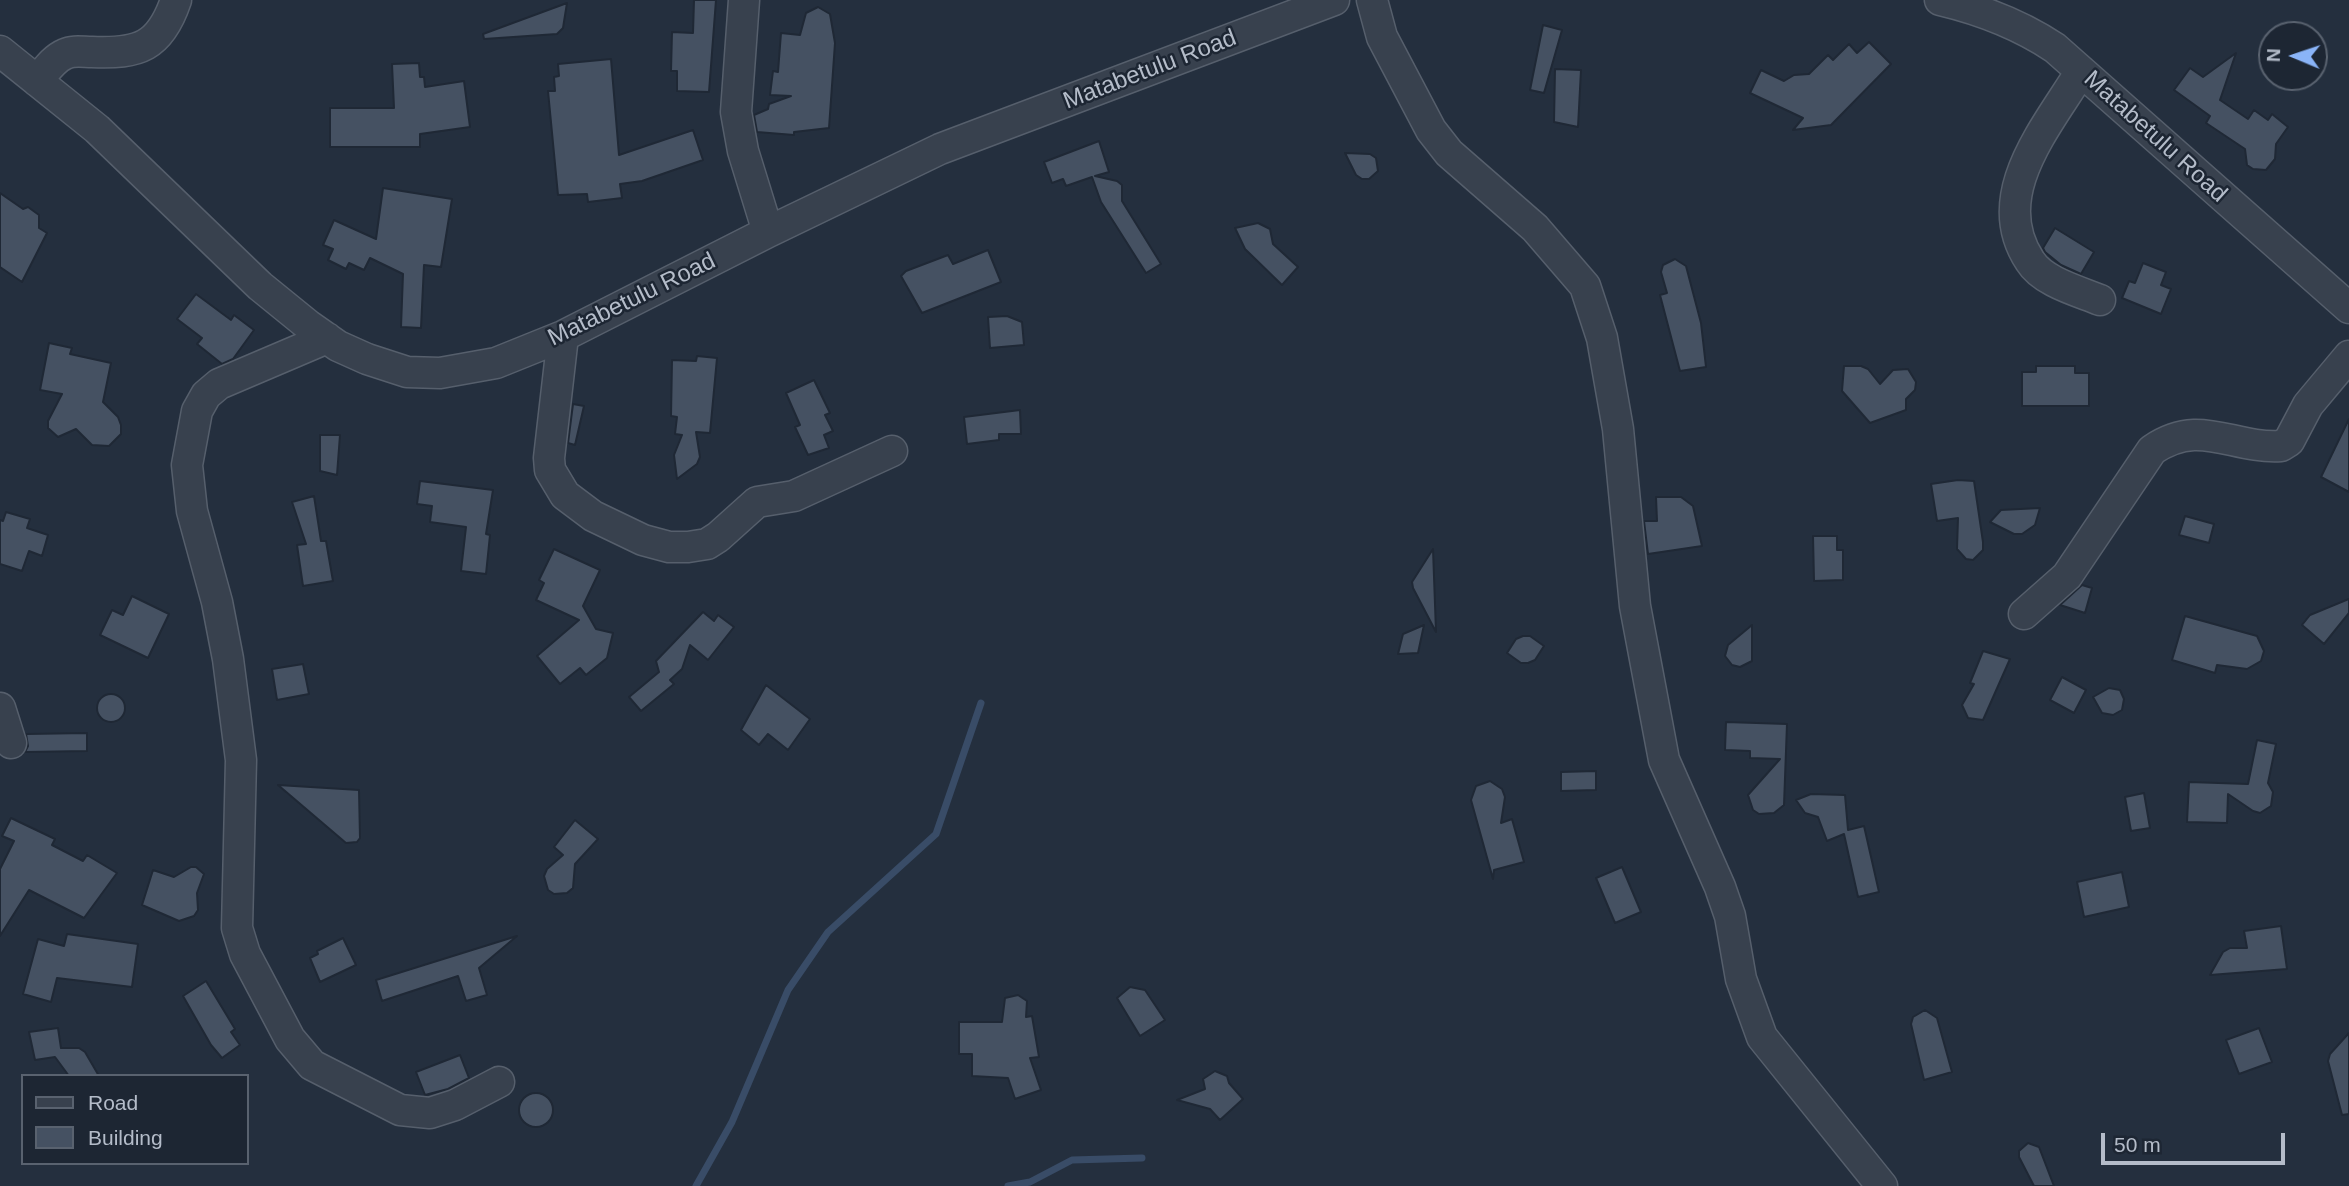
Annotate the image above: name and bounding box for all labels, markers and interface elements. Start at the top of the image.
north arrow [2258,21,2328,91]
street label: Matabetulu Road [1060,24,1240,116]
text: N [2263,48,2284,63]
street label: Matabetulu Road [2077,65,2233,209]
street label: Matabetulu Road [544,247,720,353]
legend [21,1074,248,1165]
text: Road [88,1091,138,1114]
scale bar [2104,1120,2288,1164]
text: Building [88,1126,163,1149]
text: 50 m [2114,1133,2161,1156]

